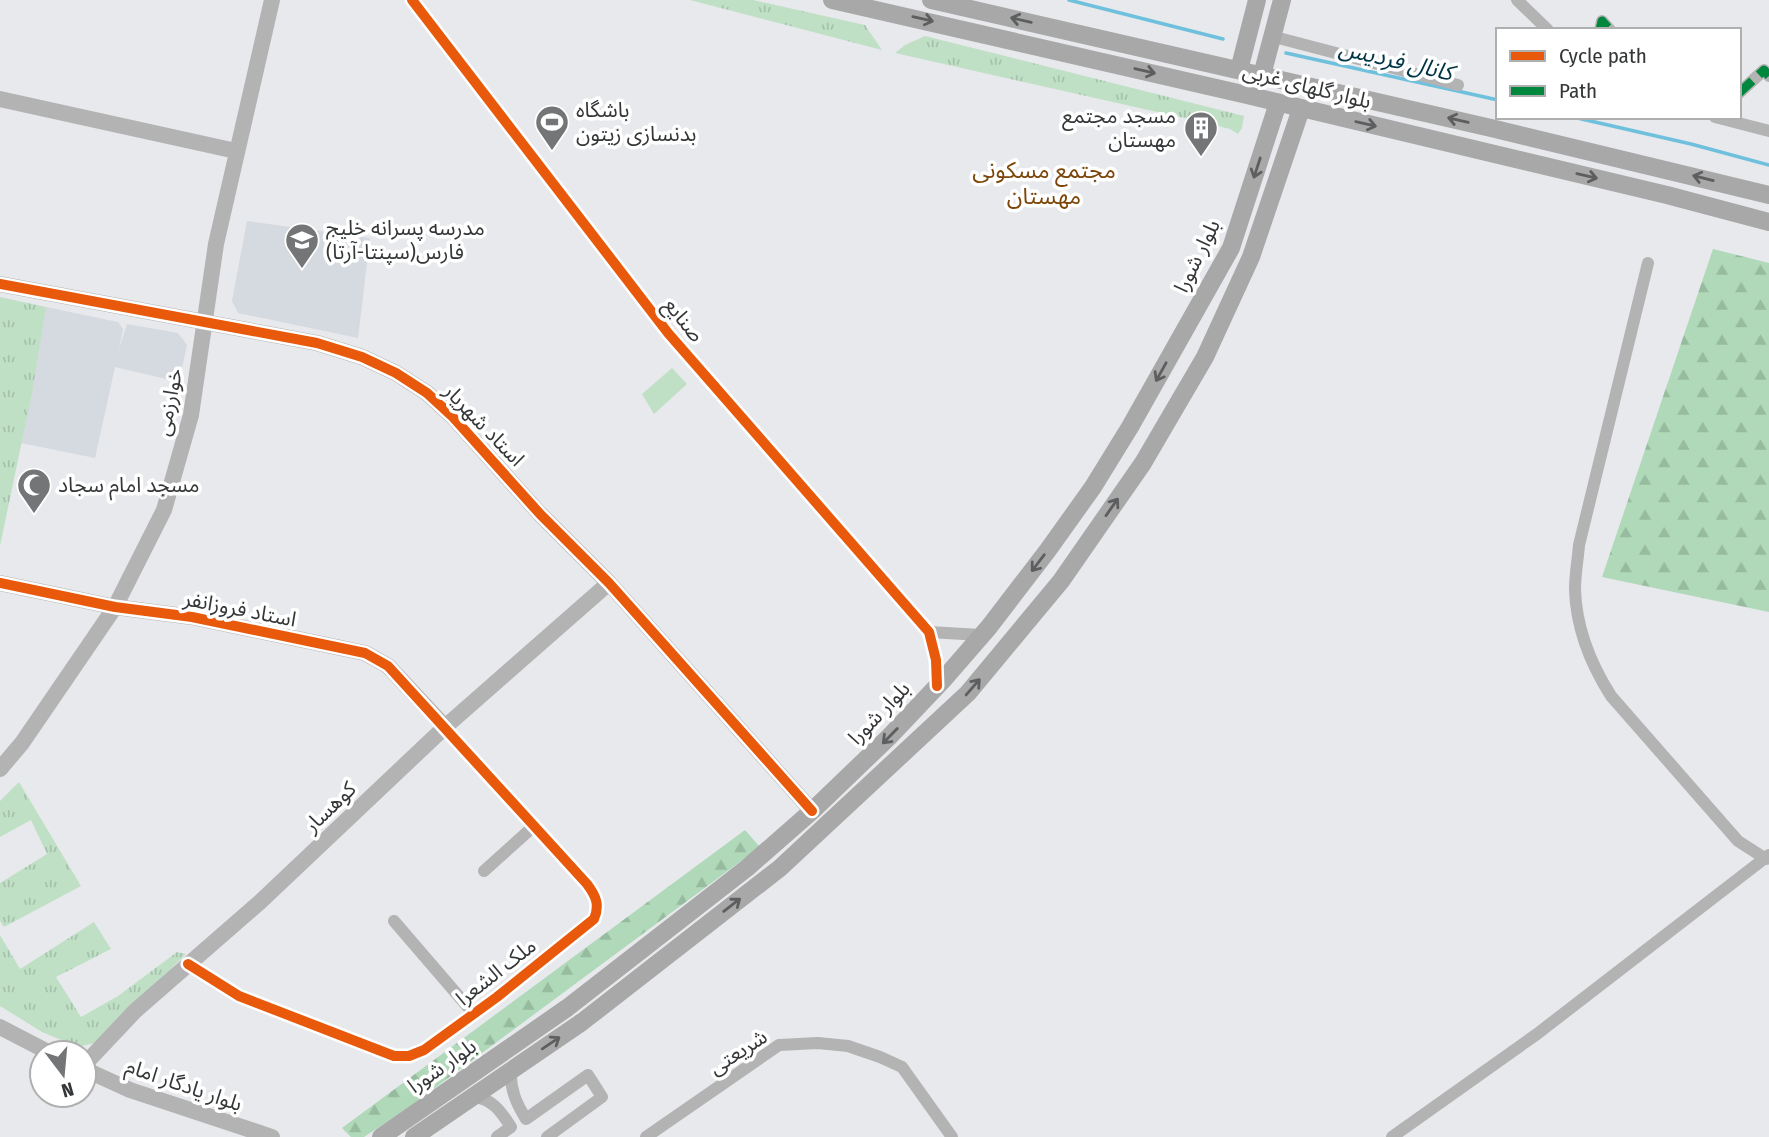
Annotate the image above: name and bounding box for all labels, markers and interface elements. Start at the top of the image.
one-way arrow [911,13,934,27]
one-way arrow [1010,13,1033,27]
legend [1496,28,1741,119]
water label: کانال فردیس [1336,33,1460,88]
text: Cycle path [1559,43,1647,69]
street label: بلوار گلهای غربی [1240,57,1374,115]
one-way arrow [1133,65,1155,78]
text: Path [1559,78,1597,104]
place label: باشگاه بدنسازی زیتون [576,97,697,147]
sports icon: باشگاه بدنسازی زیتون [533,103,571,152]
place label: مسجد مجتمع مهستان [1062,103,1176,153]
building icon: مسجد مجتمع مهستان [1182,109,1220,158]
one-way arrow [1447,113,1470,127]
one-way arrow [1354,118,1377,131]
district label: مجتمع مسکونی مهستان [972,156,1116,210]
one-way arrow [1250,156,1262,178]
one-way arrow [1575,170,1598,184]
one-way arrow [1692,171,1715,184]
place label: مدرسه پسرانه خلیج فارس(سپنتا-آرتا) [326,215,485,265]
street label: بلوار شورا [1168,215,1226,297]
school or university icon: مدرسه پسرانه خلیج فارس(سپنتا-آرتا) [283,221,321,270]
street label: صنایع [657,292,710,349]
one-way arrow [1154,362,1168,382]
street label: خوارزمی [150,366,188,438]
street label: استاد شهریار [437,377,530,472]
mosque icon: مسجد امام سجاد [15,466,53,515]
place label: مسجد امام سجاد [58,472,200,501]
one-way arrow [1105,498,1119,517]
one-way arrow [1030,554,1045,572]
street label: استاد فروزانفر [181,585,298,633]
street label: بلوار شورا [843,676,915,750]
one-way arrow [965,678,981,696]
one-way arrow [881,727,898,744]
street label: کوهسار [298,776,362,839]
one-way arrow [722,897,741,912]
street label: ملک الشعرا [451,933,541,1011]
street label: شریعتی [704,1023,772,1081]
street label: بلوار شورا [403,1033,481,1099]
one-way arrow [541,1036,560,1050]
north arrow [28,1039,98,1109]
street label: بلوار یادگار امام [121,1053,246,1120]
text: N [59,1077,76,1102]

